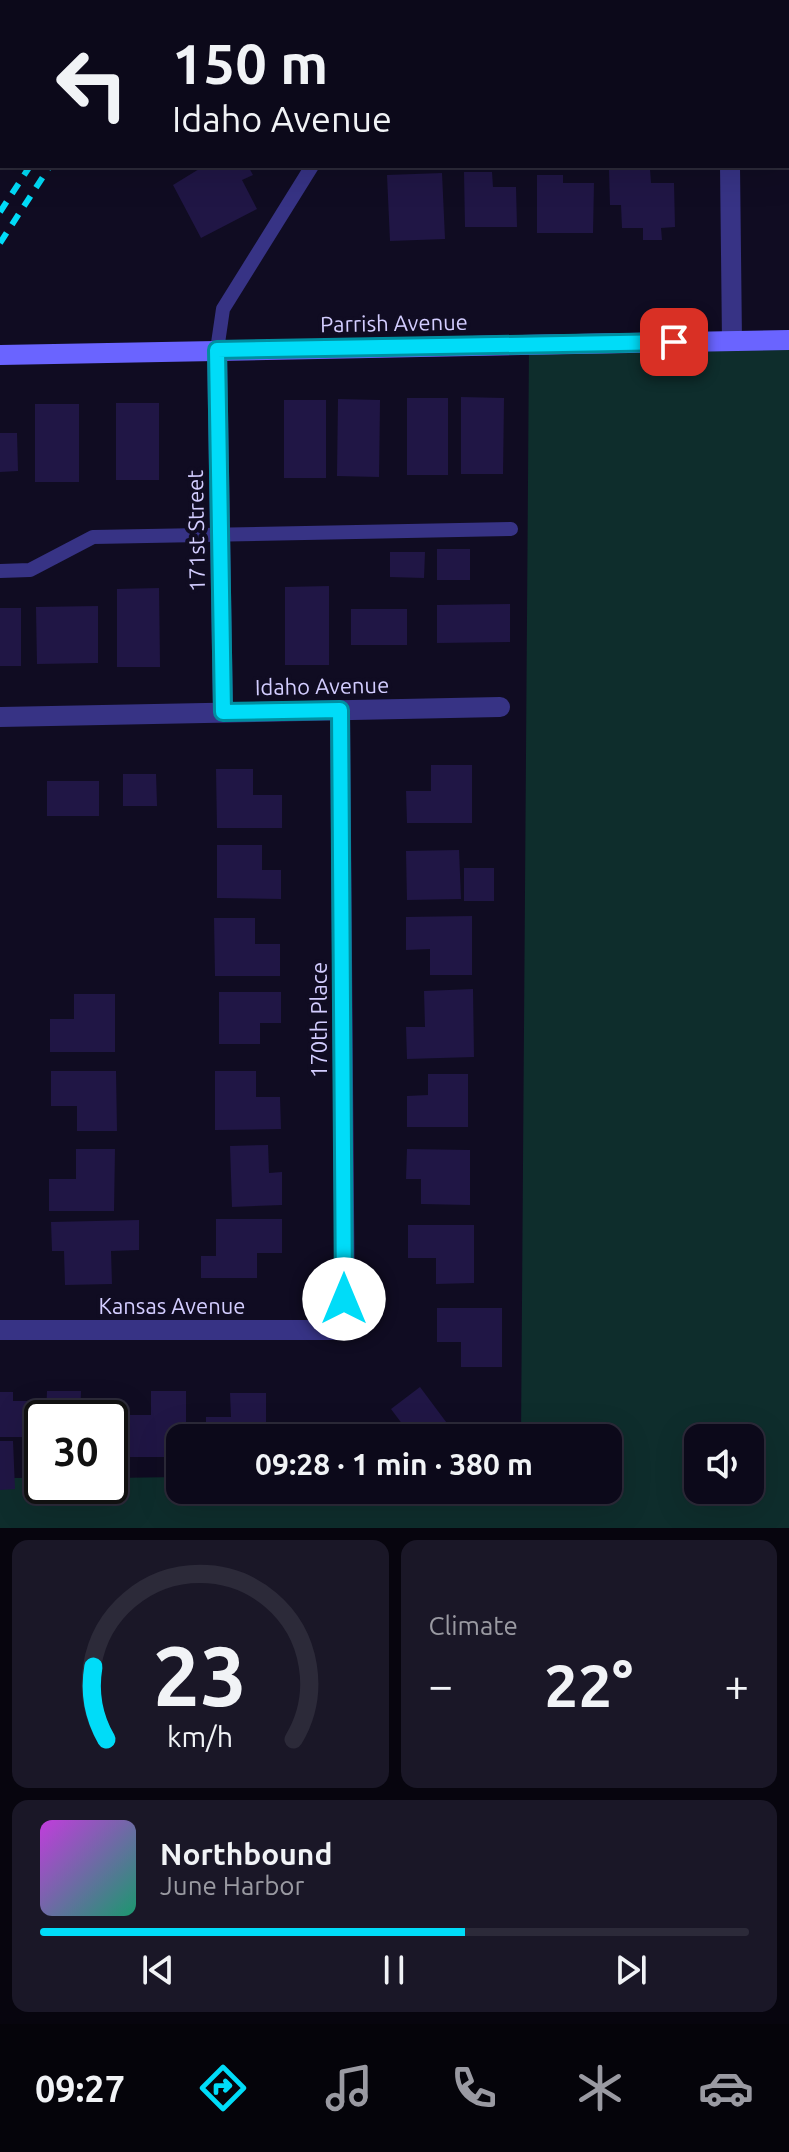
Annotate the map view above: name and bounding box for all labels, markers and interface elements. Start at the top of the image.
icon: left [40,32,144,136]
text: 150 m [172,32,328,95]
text: Idaho Avenue [172,98,392,139]
pin [640,308,708,376]
street label: Parrish Avenue [320,309,468,336]
icon: arrive [652,320,696,364]
street label: 171st Street [182,470,209,592]
street label: Idaho Avenue [255,672,389,699]
street label: 170th Place [306,962,331,1078]
position arrow [302,1257,386,1341]
street label: Kansas Avenue [99,1293,245,1318]
speed limit sign: 30 [24,1400,128,1504]
map controls [684,1424,764,1504]
button: sound [684,1424,764,1504]
text: 09:28 · 1 min · 380 m [255,1447,533,1481]
text: Climate [429,1611,518,1640]
text: 23 [153,1628,247,1722]
text: 22° [544,1651,633,1718]
text: − [429,1660,453,1709]
text: + [724,1660,749,1709]
text: km/h [167,1720,233,1752]
text: Northbound [160,1837,332,1871]
text: June Harbor [160,1871,304,1900]
icon: previous [136,1948,180,1992]
icon: pause [372,1948,416,1992]
icon: next [609,1948,653,1992]
icon: directions [195,2060,251,2116]
icon: music [321,2060,377,2116]
icon: phone [446,2060,502,2116]
icon: climate [572,2060,628,2116]
icon: car [698,2060,754,2116]
text: 09:27 [35,2068,125,2109]

